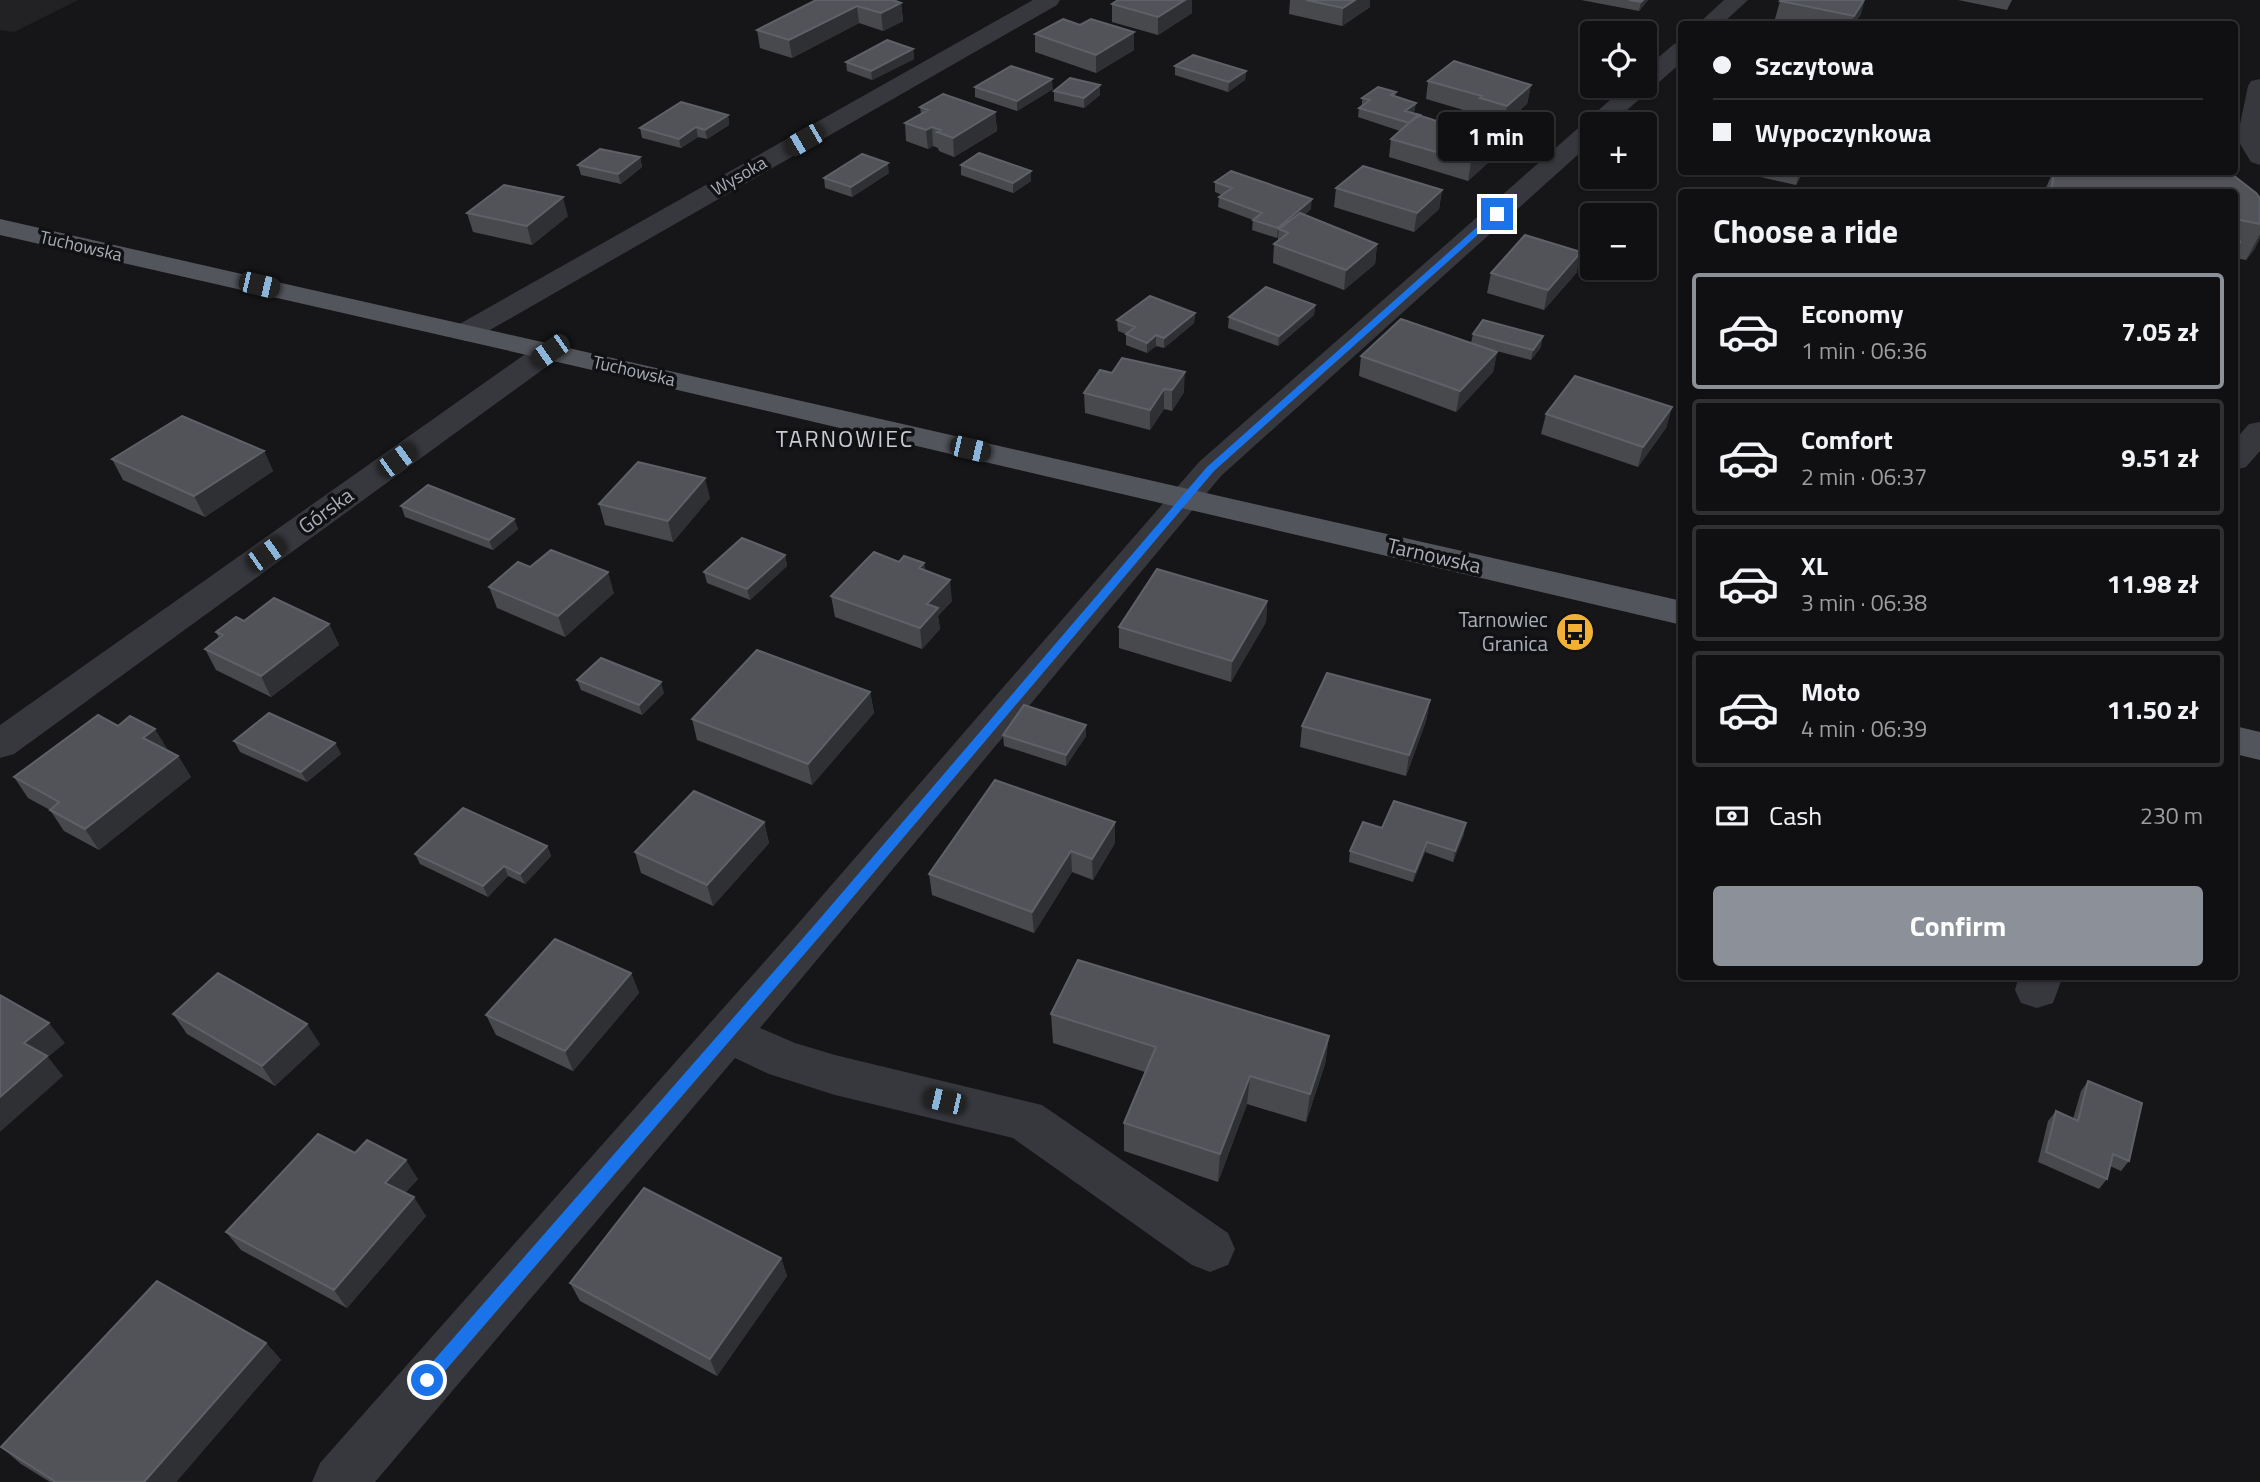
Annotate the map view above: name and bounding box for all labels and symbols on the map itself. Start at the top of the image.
callout: 1 min [1439,113,1555,162]
car [781,120,828,160]
street label: Wysoka [706,149,771,202]
route end [1481,198,1513,230]
street label: Tuchowska [37,223,125,268]
car [237,270,282,300]
car [527,330,574,372]
street label: Tuchowska [590,348,678,393]
district label: TARNOWIEC [776,421,914,456]
car [948,434,993,464]
car [374,439,421,481]
street label: Górska [291,479,360,541]
street label: Tarnowska [1384,529,1485,581]
car [243,533,290,575]
place label: Tarnowiec Granica [1458,603,1548,659]
bus stop icon: Tarnowiec Granica [1554,611,1596,653]
car [922,1086,967,1116]
route start [411,1364,443,1396]

